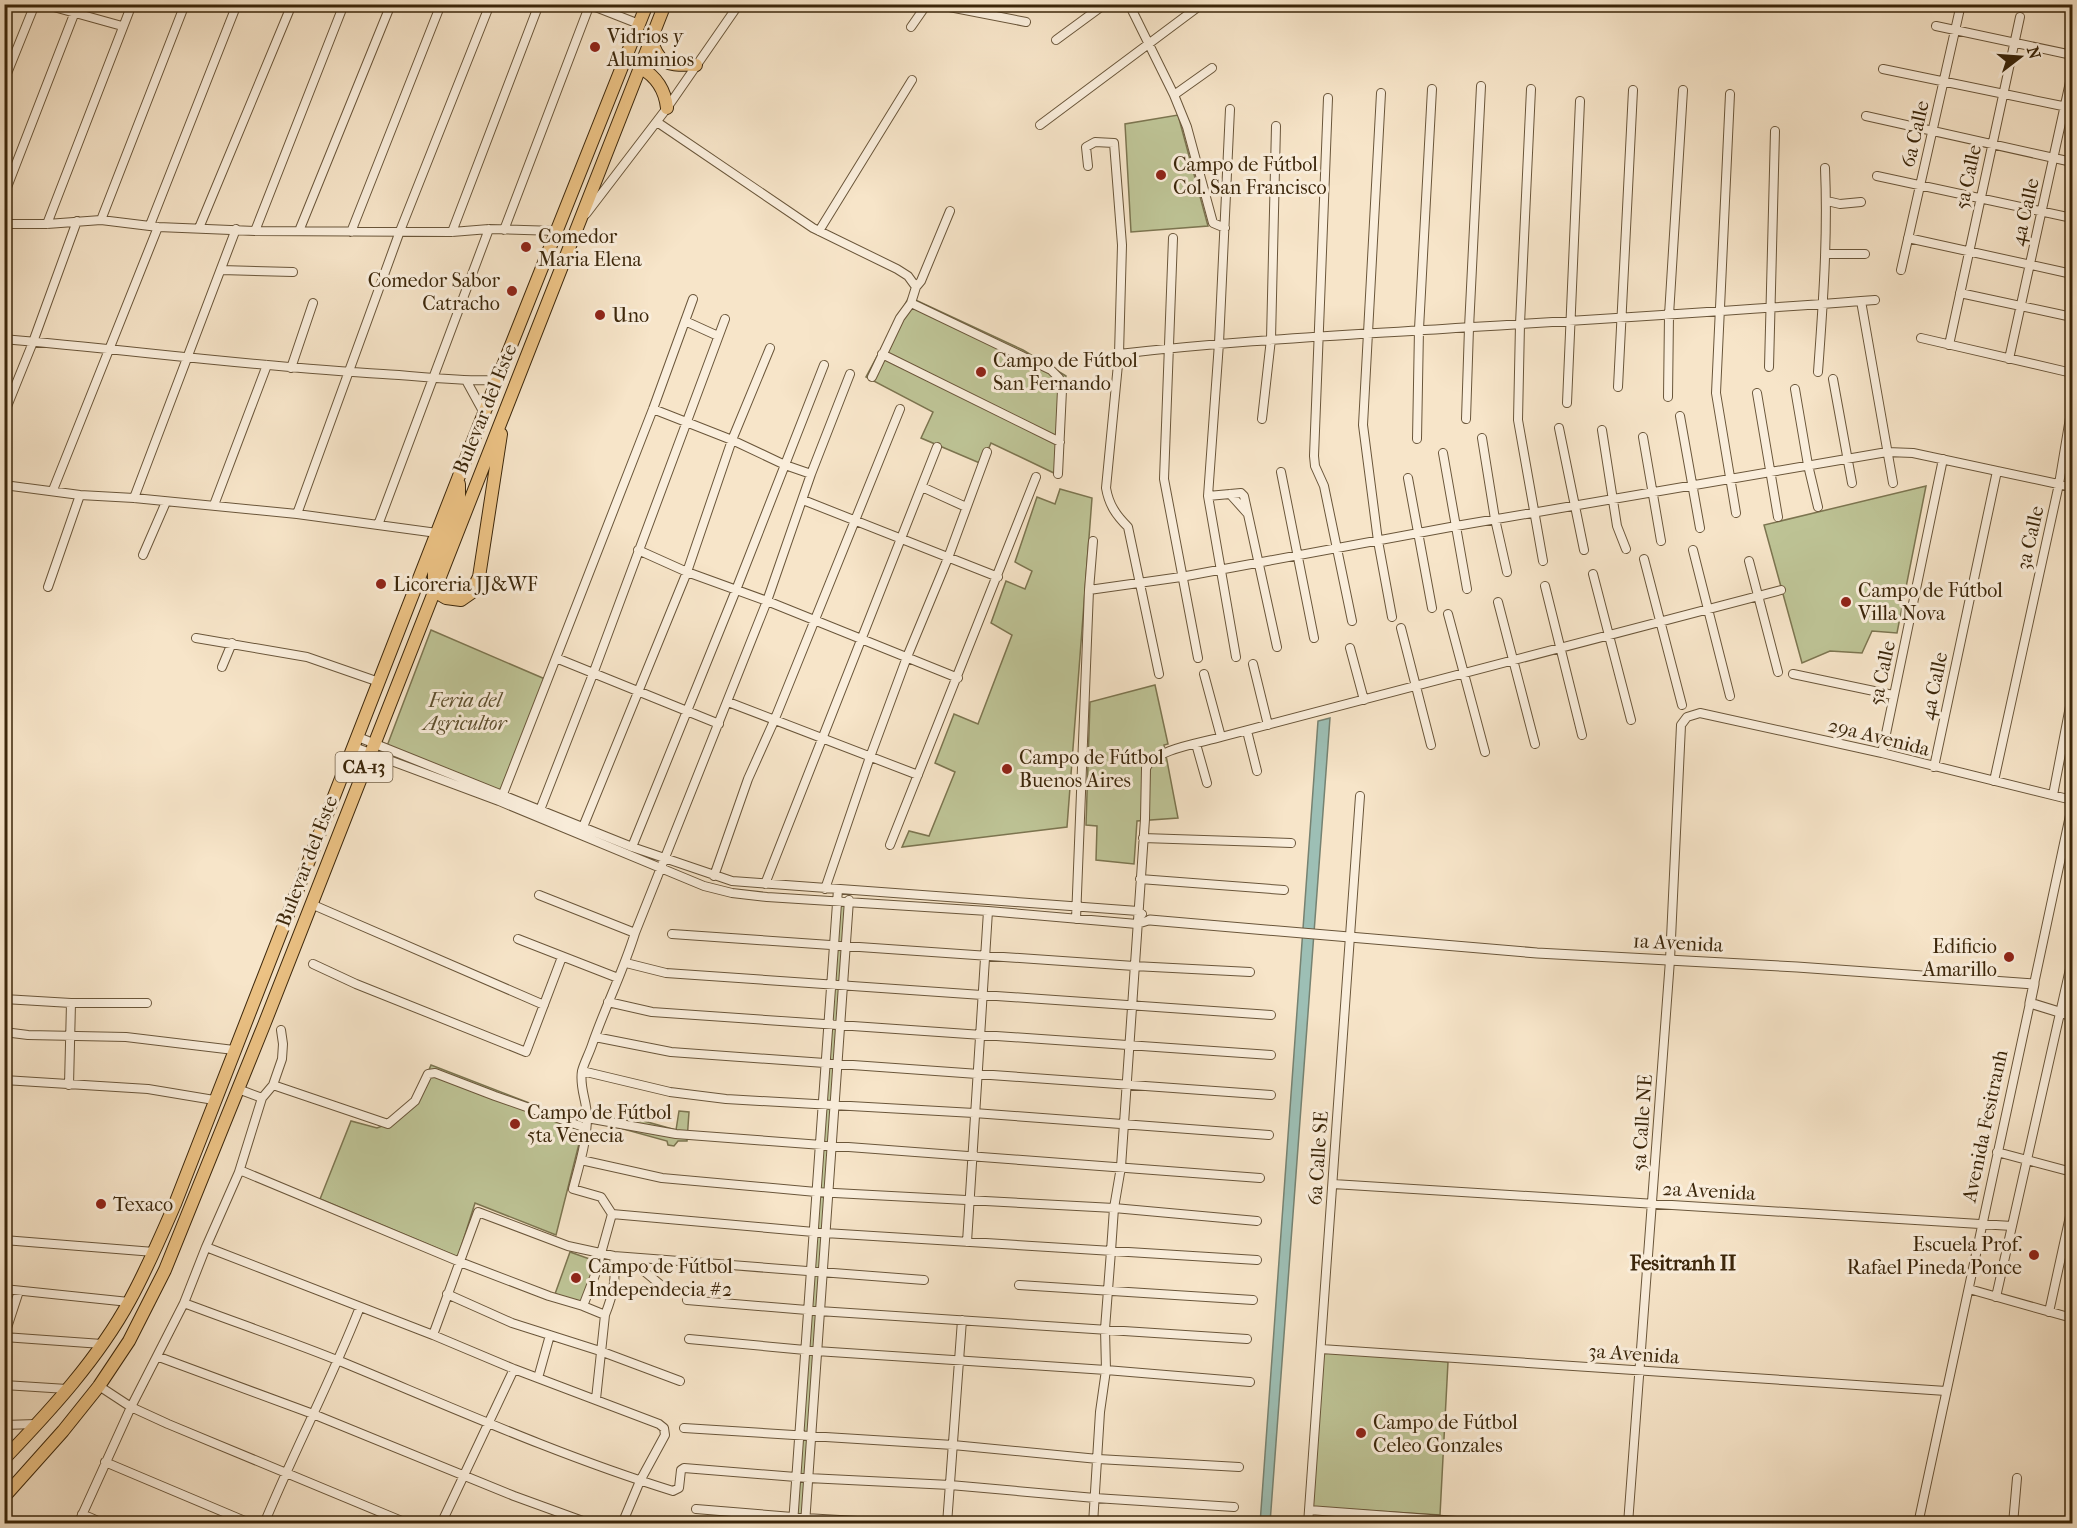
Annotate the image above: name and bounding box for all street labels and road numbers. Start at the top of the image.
street label: 6a Calle [1896,98,1934,170]
street label: 5a Calle [1950,142,1986,212]
street label: 4a Calle [2006,176,2044,248]
street label: Bulevar del Este [448,340,522,477]
street label: 3a Calle [2011,504,2049,572]
street label: 5a Calle [1864,638,1900,708]
street label: 4a Calle [1916,650,1952,722]
street label: 29a Avenida [1826,713,1933,761]
road number: CA-13 [336,752,392,782]
street label: Bulevar del Este [271,792,343,930]
street label: 1a Avenida [1632,929,1724,957]
street label: Avenida Fesitranh [1957,1047,2013,1205]
street label: 5a Calle NE [1627,1074,1657,1172]
street label: 6a Calle SE [1303,1110,1333,1206]
street label: 2a Avenida [1662,1177,1757,1205]
street label: 3a Avenida [1588,1339,1681,1369]

